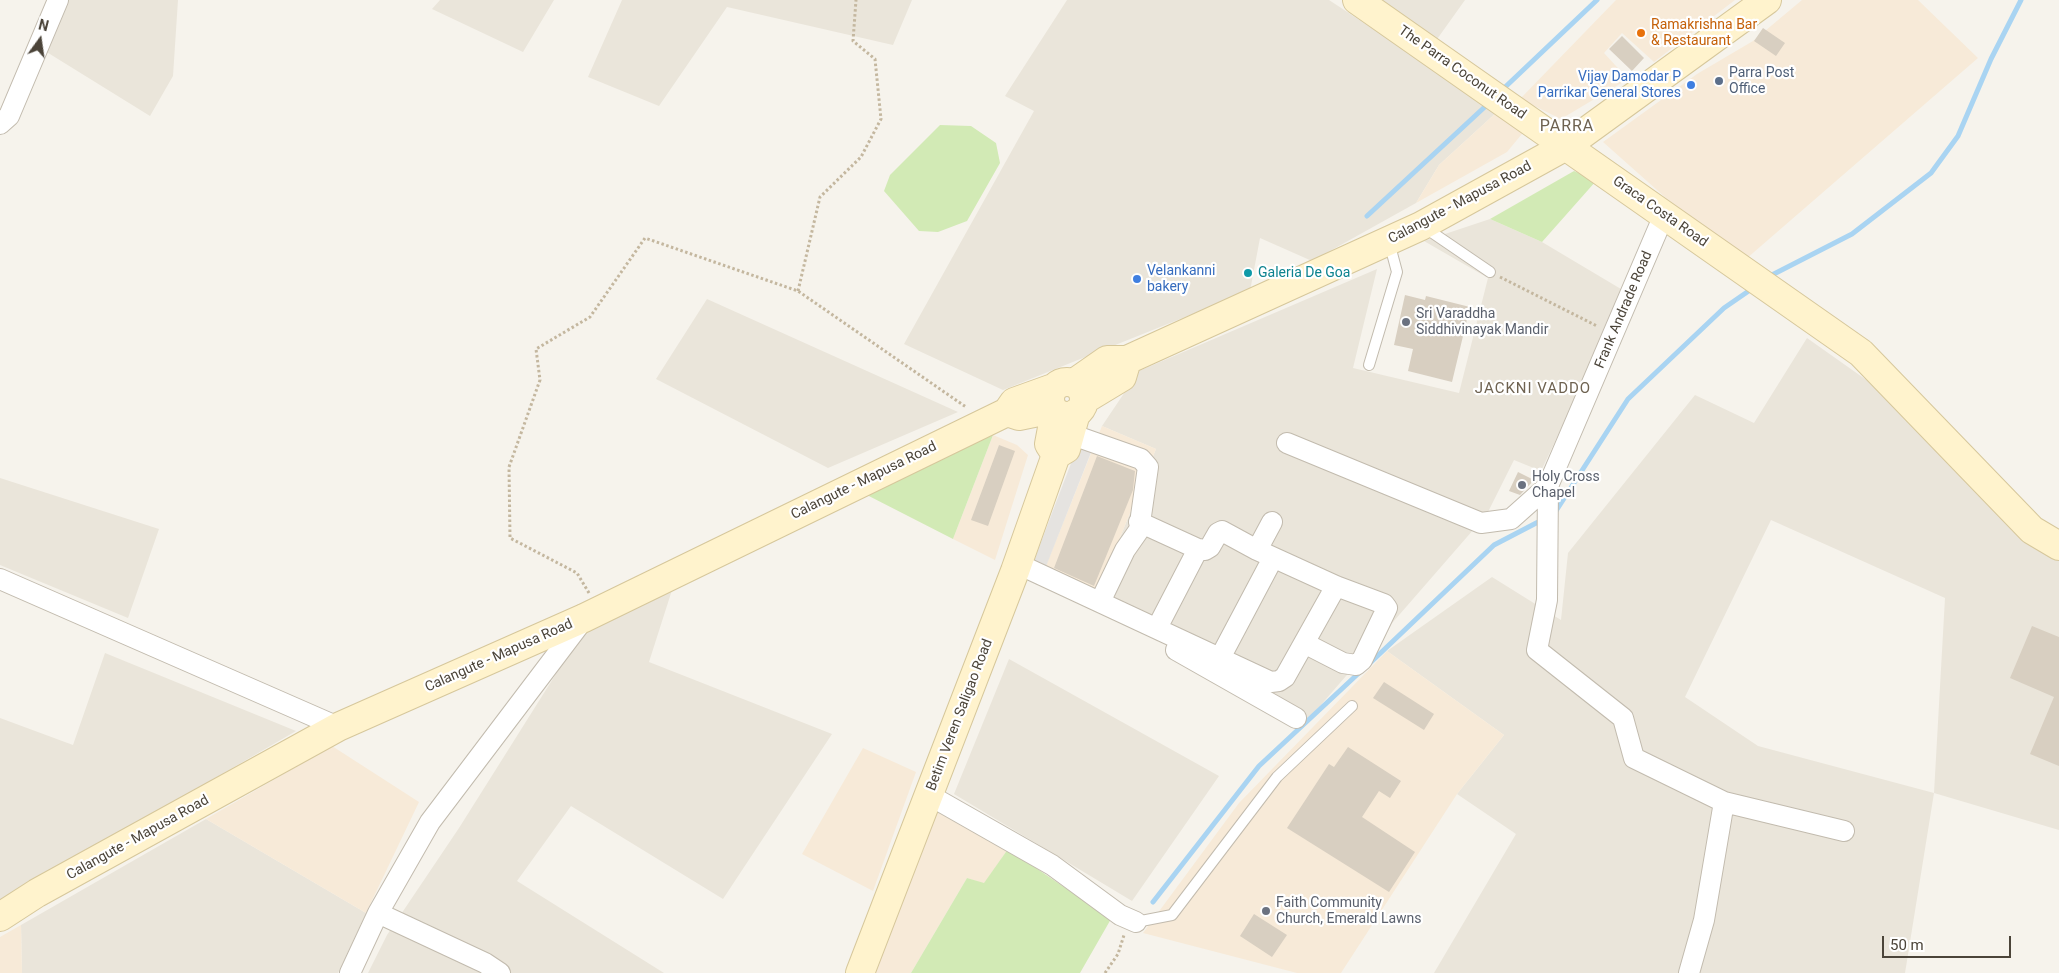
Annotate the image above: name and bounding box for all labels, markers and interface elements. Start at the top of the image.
north arrow [15,15,65,65]
text: N [37,16,50,34]
place label: Ramakrishna Bar & Restaurant [1651,17,1757,49]
street label: The Parra Coconut Road [1395,23,1529,123]
marker: Ramakrishna Bar & Restaurant [1635,27,1647,39]
place label: Parra Post Office [1729,65,1794,98]
place label: Vijay Damodar P Parrikar General Stores [1538,69,1681,102]
marker: Parra Post Office [1713,75,1725,87]
marker: Vijay Damodar P Parrikar General Stores [1685,79,1697,91]
district label: PARRA [1539,117,1595,137]
street label: Calangute - Mapusa Road [1386,158,1534,248]
street label: Graca Costa Road [1609,173,1711,251]
street label: Frank Andrade Road [1592,249,1656,371]
place label: Velankanni bakery [1147,263,1215,296]
place label: Galeria De Goa [1258,265,1350,281]
marker: Galeria De Goa [1242,267,1254,279]
marker: Velankanni bakery [1131,273,1143,285]
place label: Sri Varaddha Siddhivinayak Mandir [1416,306,1548,338]
marker: Sri Varaddha Siddhivinayak Mandir [1400,316,1412,328]
district label: JACKNI VADDO [1473,380,1593,398]
street label: Calangute - Mapusa Road [789,438,939,524]
place label: Holy Cross Chapel [1532,469,1600,502]
marker: Holy Cross Chapel [1516,479,1528,491]
street label: Calangute - Mapusa Road [423,616,575,696]
street label: Betim Veren Saligao Road [923,637,997,793]
street label: Calangute - Mapusa Road [64,792,212,884]
place label: Faith Community Church, Emerald Lawns [1276,895,1422,928]
marker: Faith Community Church, Emerald Lawns [1260,905,1272,917]
scale bar [1884,926,2013,958]
text: 50 m [1890,936,1924,954]

